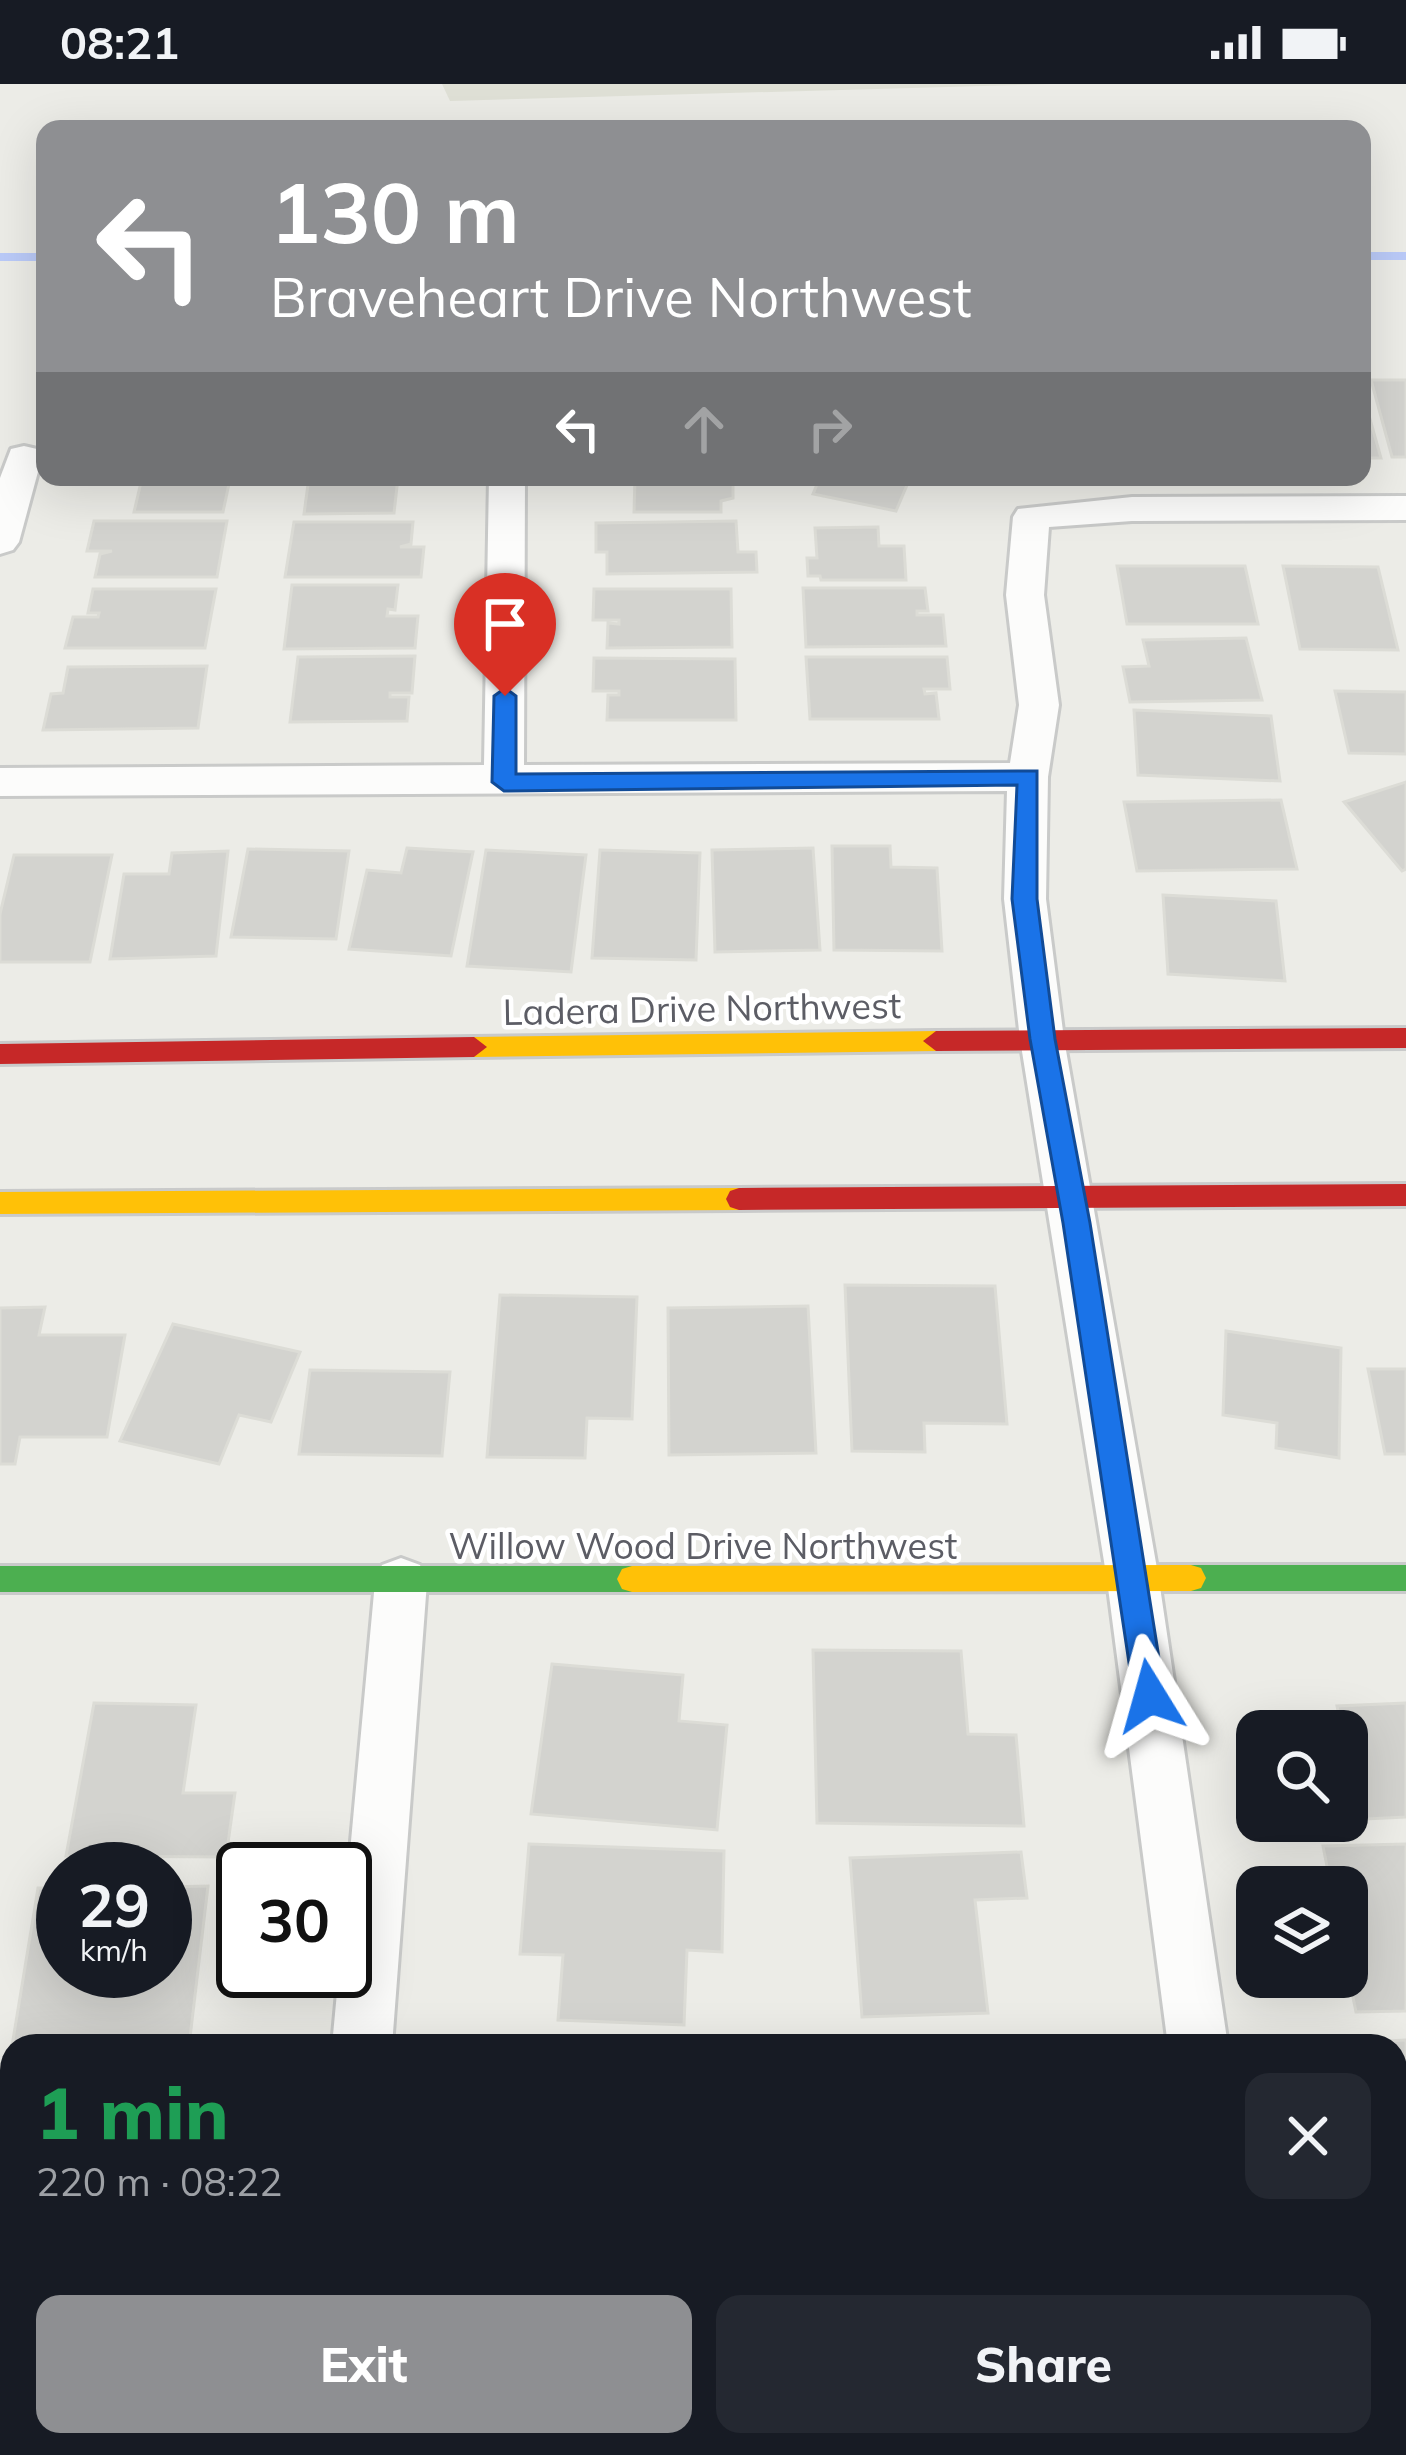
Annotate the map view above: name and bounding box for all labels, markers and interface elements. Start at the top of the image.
text: 08:21 [60,14,179,70]
text: 130 m [270,159,520,264]
icon: left [72,168,228,324]
text: Braveheart Drive Northwest [270,263,972,331]
icon: left [545,396,611,462]
icon: ahead [671,396,737,462]
icon: right [797,396,863,462]
pin [454,573,556,696]
icon: arrive [472,591,538,657]
street label: Ladera Drive Northwest [502,982,902,1034]
street label: Willow Wood Drive Northwest [449,1523,957,1568]
position arrow [1087,1633,1213,1759]
map controls [1236,1710,1368,1998]
button: search [1236,1710,1368,1842]
speed limit sign: 30 [216,1842,372,1998]
button: layers [1236,1866,1368,1998]
text: 29 [78,1867,150,1942]
text: km/h [80,1931,148,1969]
text: 1 min [36,2067,229,2157]
button: close [1245,2073,1371,2199]
text: 220 m · 08:22 [36,2157,282,2206]
button: Exit [36,2295,692,2433]
button: Share [716,2295,1371,2433]

